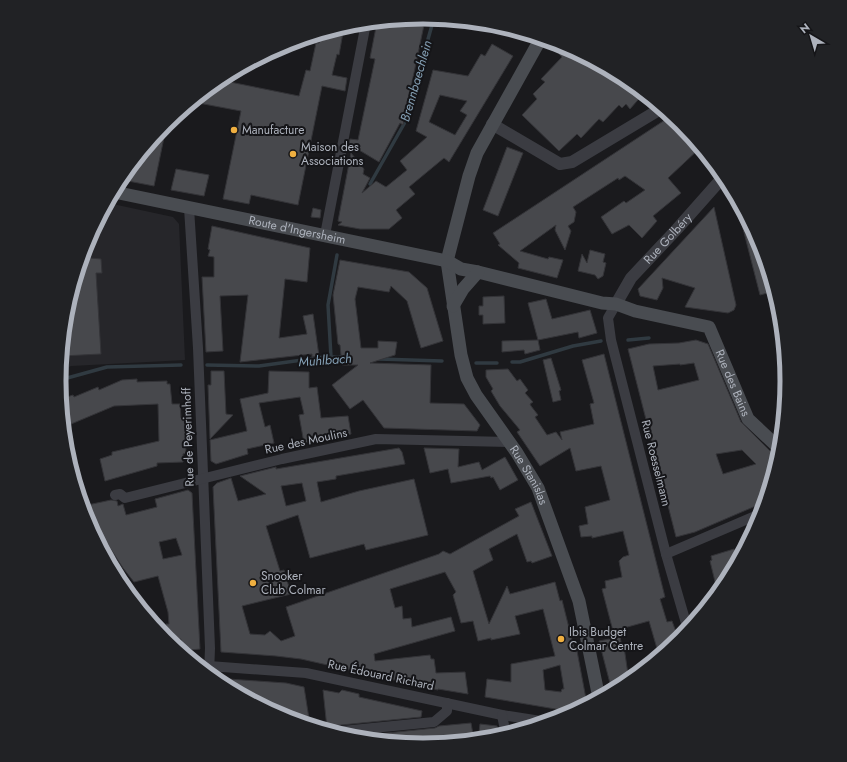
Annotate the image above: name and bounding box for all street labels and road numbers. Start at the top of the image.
street label: Rue Golbéry [639,208,697,268]
street label: Route d'Ingersheim [247,211,347,249]
street label: Rue des Bains [711,347,755,419]
street label: Rue de Peyerimhoff [177,387,199,487]
street label: Rue Roesselmann [637,418,675,508]
street label: Rue des Moulins [263,423,349,459]
street label: Rue Stanislas [505,442,552,507]
street label: Rue Édouard Richard [326,655,436,695]

